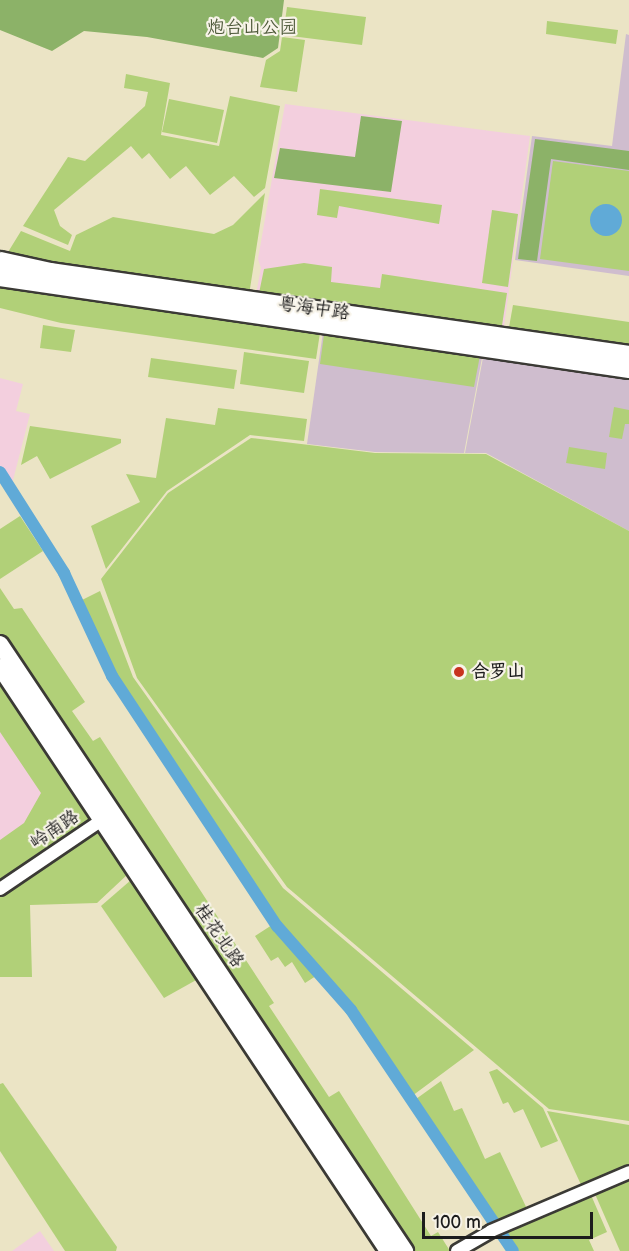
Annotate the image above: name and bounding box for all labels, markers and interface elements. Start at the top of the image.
park label: 炮台山公园 [207,17,297,39]
street label: 粤海中路 [277,293,351,325]
place label: 合罗山 [471,661,525,683]
marker: 合罗山 [452,665,466,679]
street label: 岭南路 [27,806,83,854]
street label: 桂花北路 [190,900,248,972]
scale bar [425,1200,596,1238]
text: 100 m [433,1212,481,1233]

